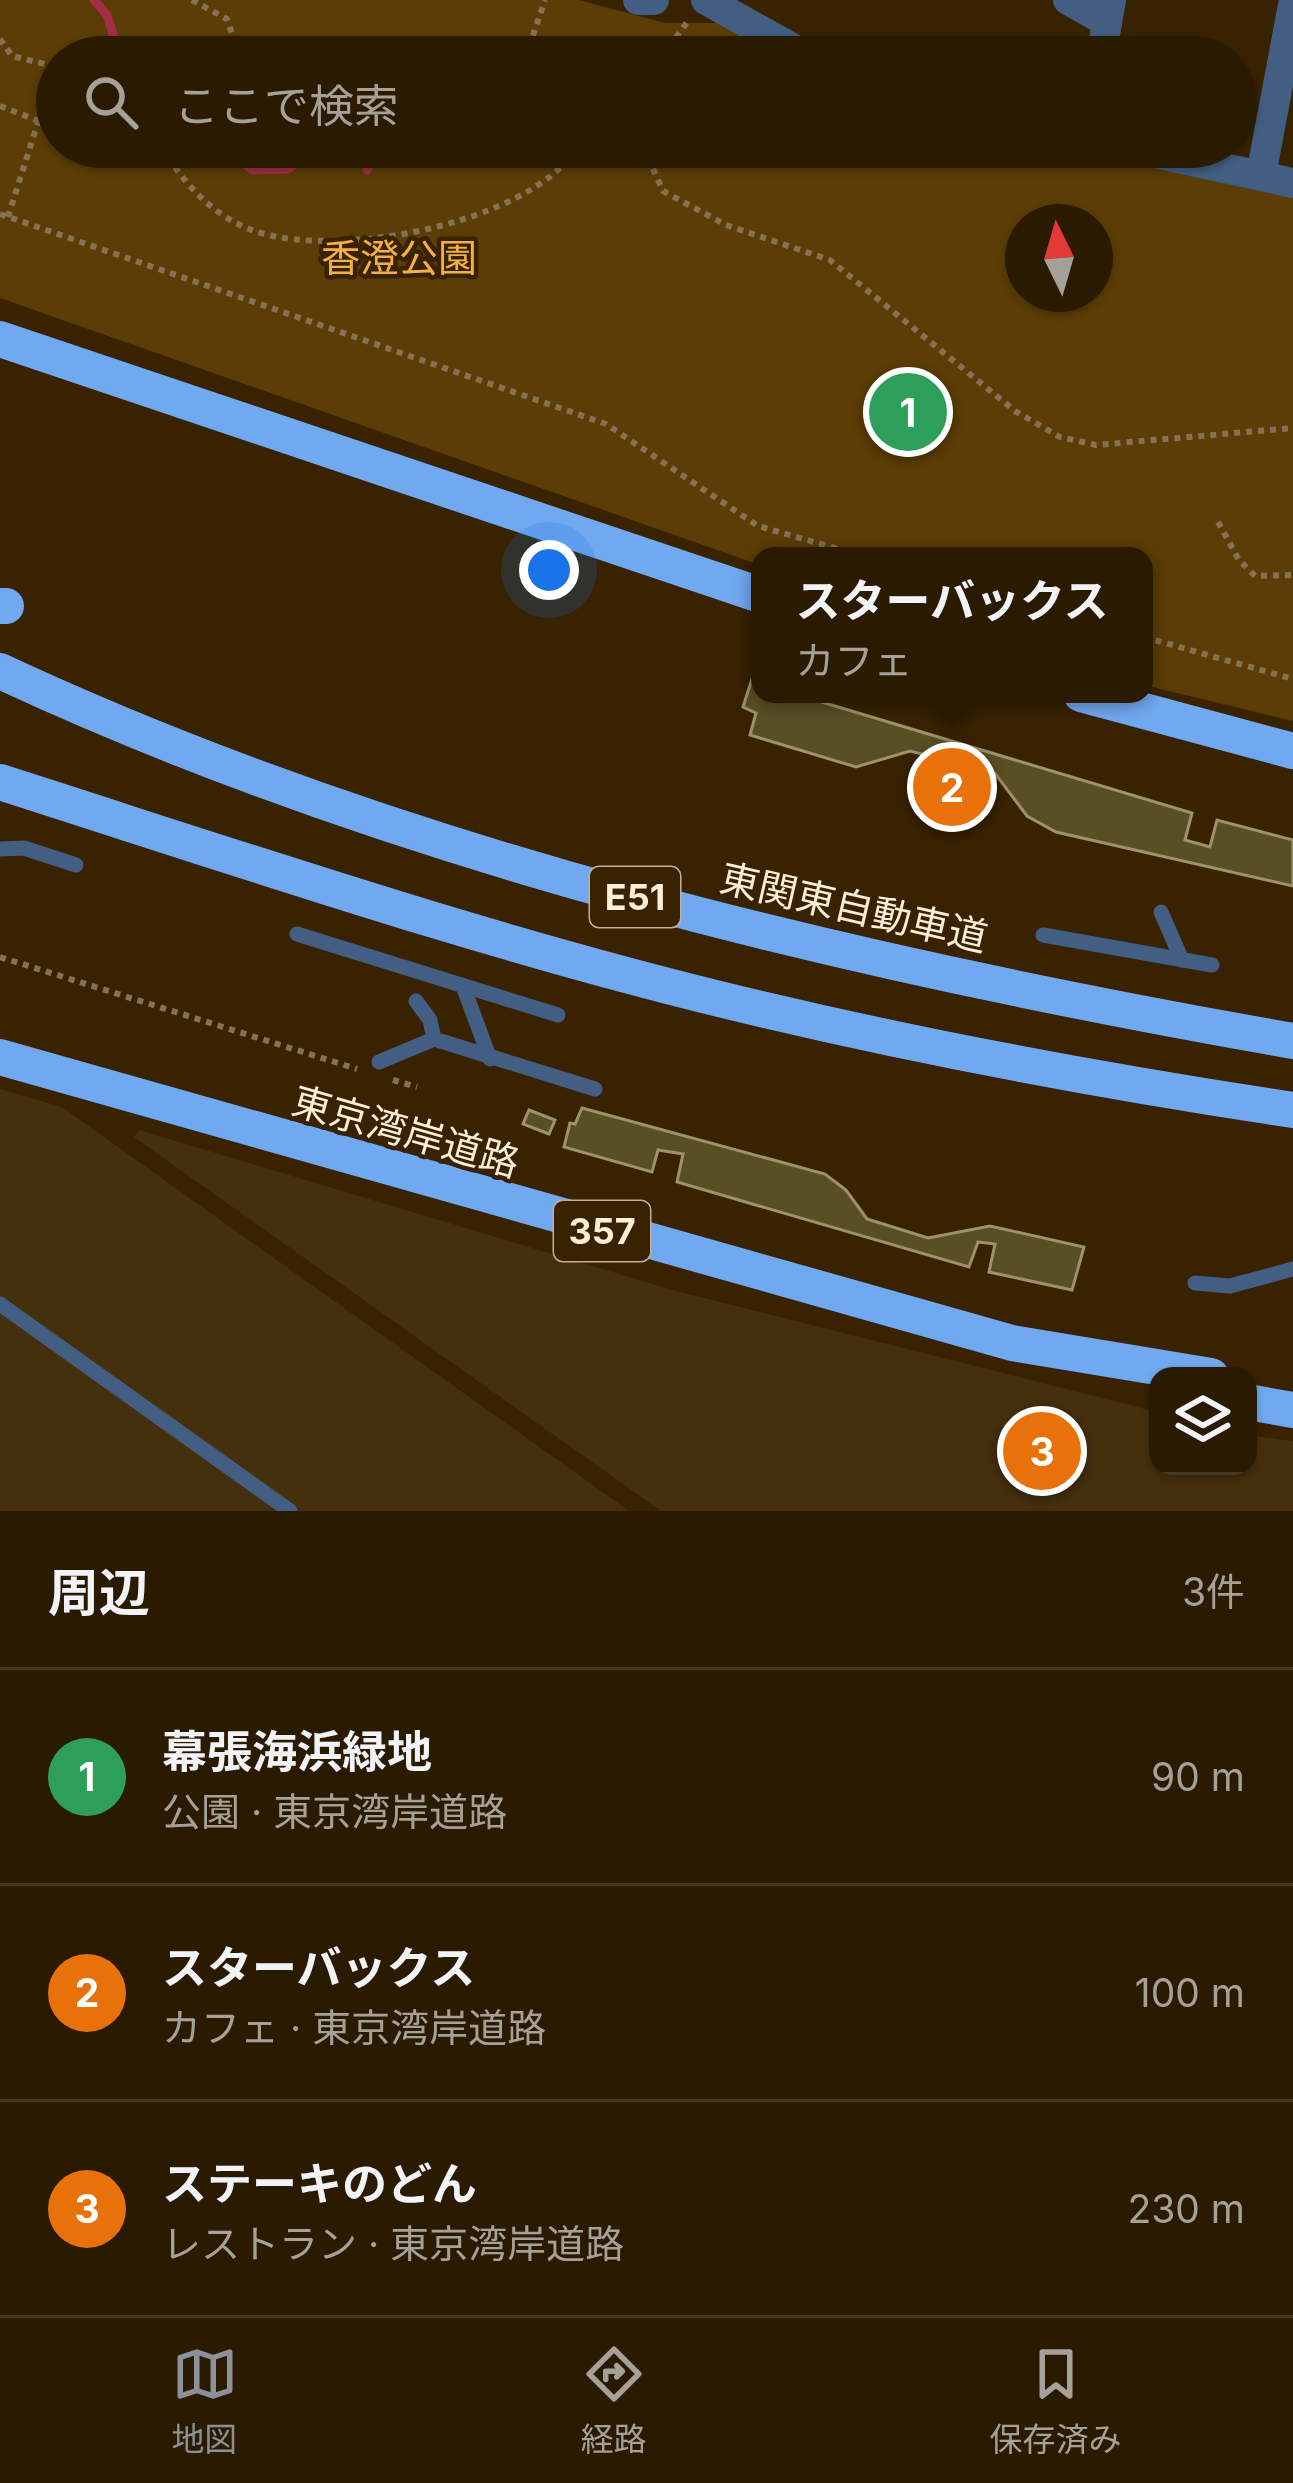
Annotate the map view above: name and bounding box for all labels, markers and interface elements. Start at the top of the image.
search box [36,36,1257,168]
icon: search [78,69,144,135]
text: ここで検索 [174,78,399,133]
north arrow [1005,204,1113,312]
park label: 香澄公園 [321,234,477,281]
pin: 1 [869,367,947,457]
your location [519,540,579,600]
popup [751,547,1153,703]
text: スターバックス [795,573,1109,628]
text: カフェ [795,637,912,684]
pin: 2 [913,742,991,832]
street label: 東関東自動車道 [716,853,992,961]
road number: E51 [590,867,680,927]
street label: 東京湾岸道路 [287,1076,525,1186]
road number: 357 [554,1201,650,1261]
map controls [1149,1367,1257,1475]
button: layers [1149,1367,1257,1475]
pin: 3 [1003,1406,1081,1496]
text: 周辺 [48,1562,150,1623]
text: 3件 [1182,1568,1245,1615]
text: 幕張海浜緑地 [162,1724,432,1779]
text: 1 [79,1753,95,1800]
text: 90 m [1151,1753,1245,1800]
text: 公園 · 東京湾岸道路 [162,1788,507,1835]
text: スターバックス [162,1940,475,1995]
text: 2 [75,1969,99,2016]
text: 100 m [1135,1969,1245,2016]
text: カフェ · 東京湾岸道路 [162,2004,546,2051]
text: ステーキのどん [162,2156,477,2211]
text: 3 [74,2185,100,2232]
text: 230 m [1127,2185,1245,2232]
text: レストラン · 東京湾岸道路 [162,2220,624,2267]
tab: 地図 [172,2341,238,2461]
tab: 経路 [581,2341,647,2461]
tab: 保存済み [990,2341,1122,2461]

